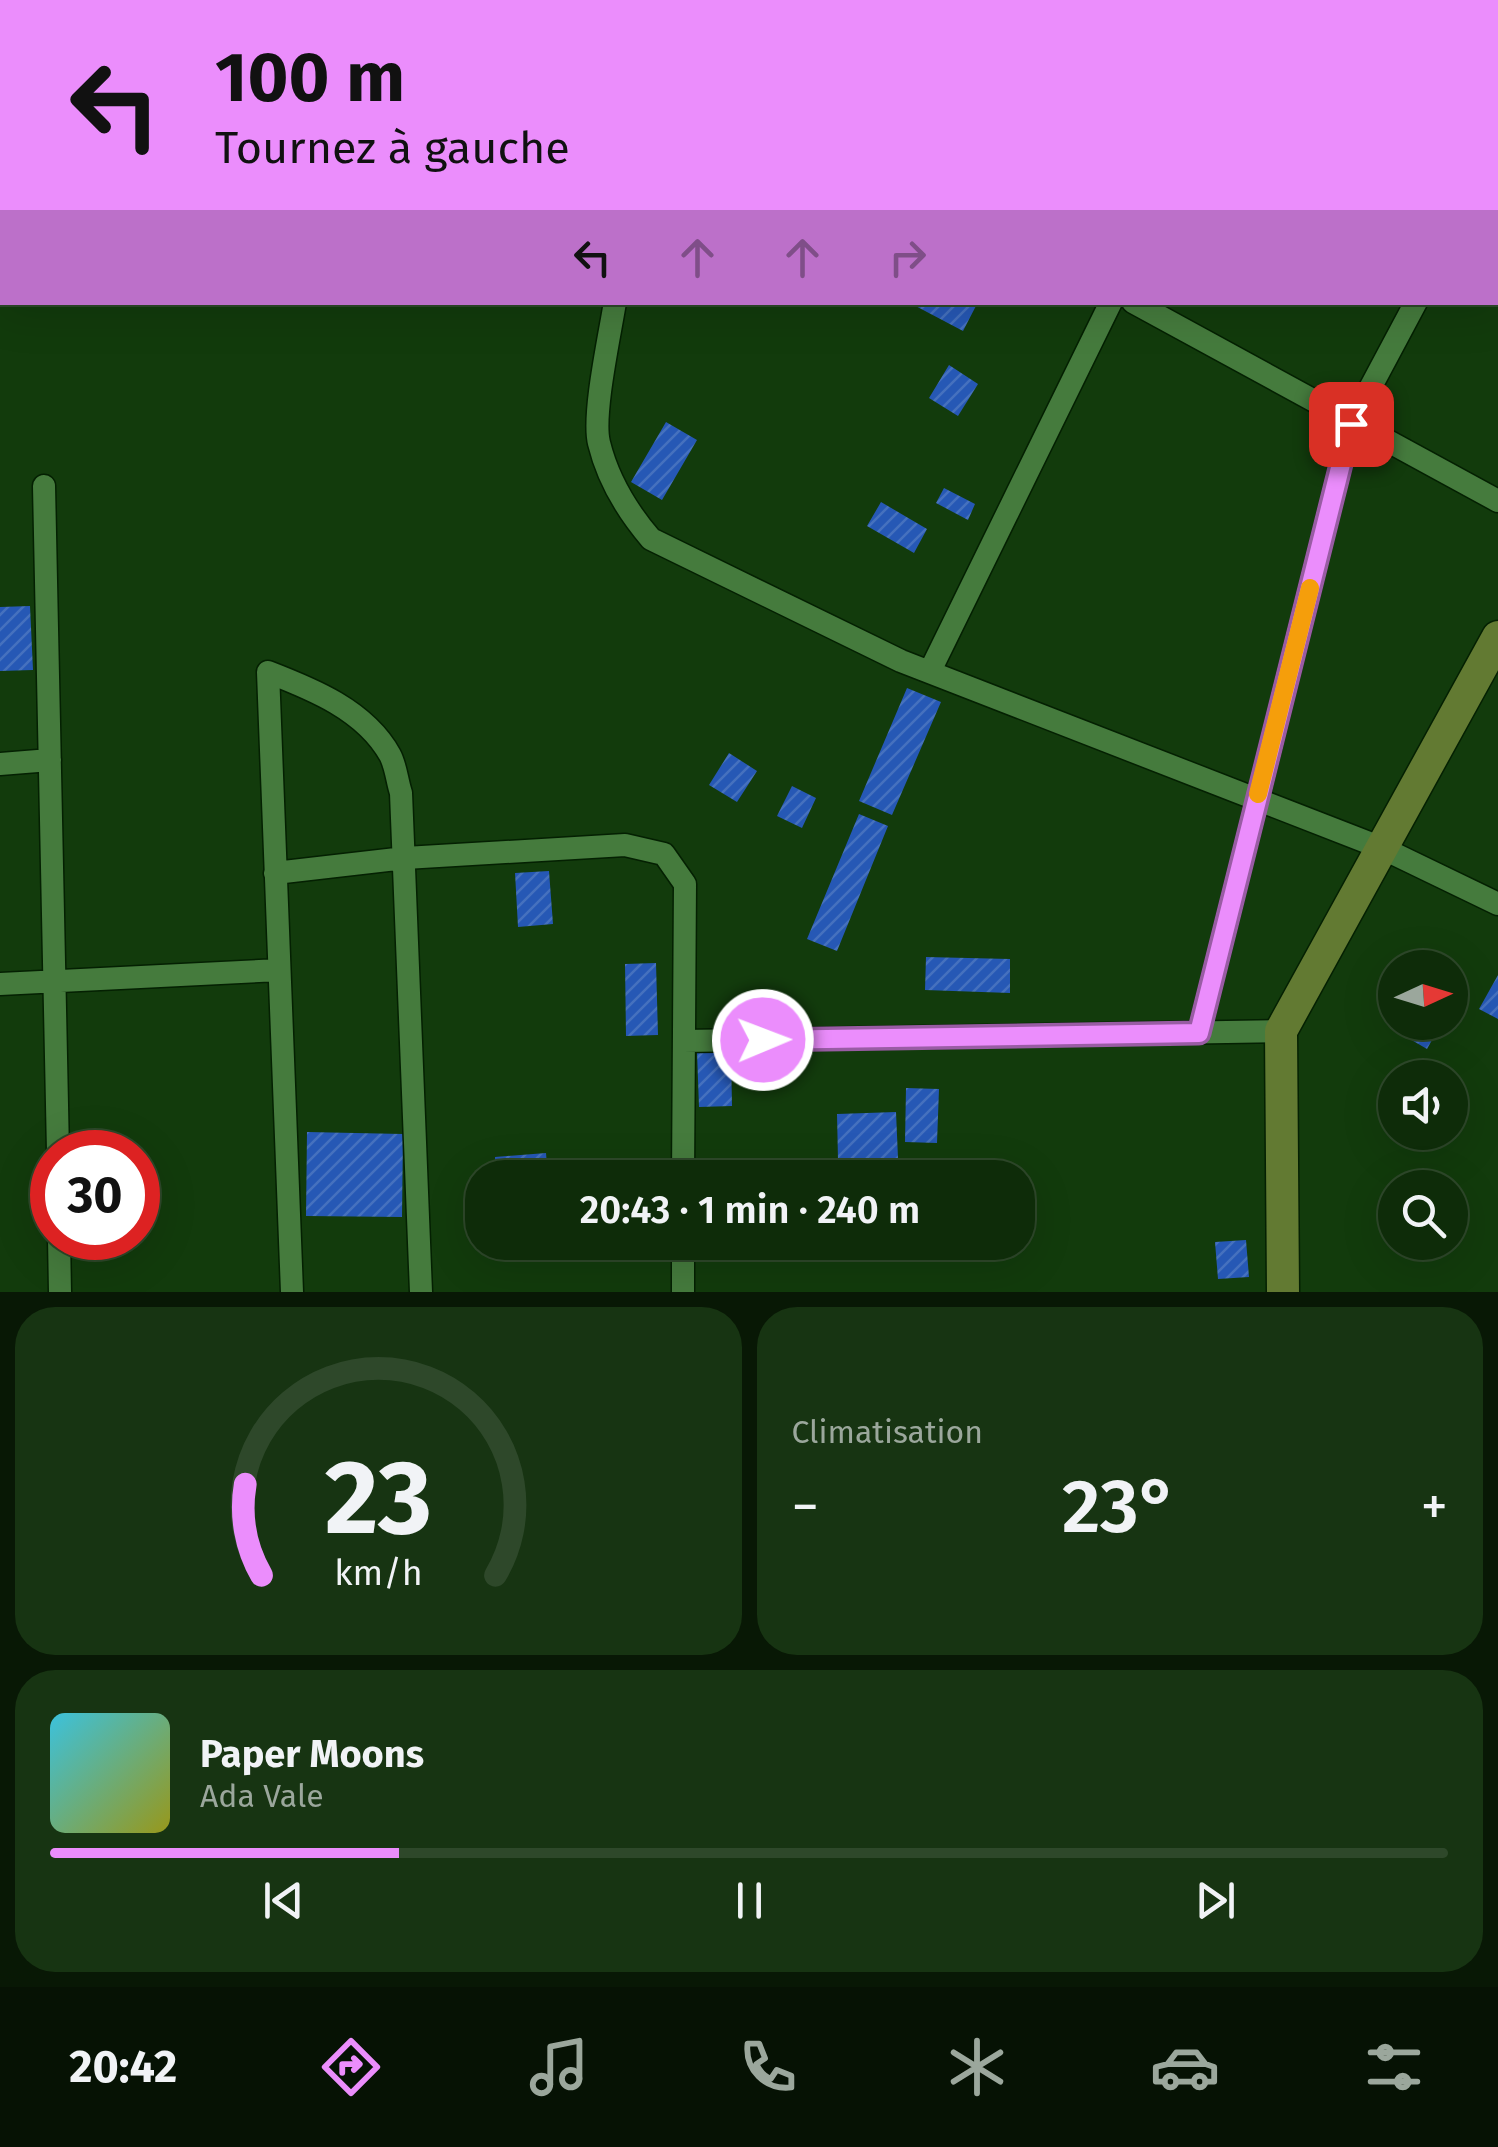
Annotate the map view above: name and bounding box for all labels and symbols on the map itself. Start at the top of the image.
pin [1309,382,1394,467]
north arrow [1378,950,1468,1040]
position arrow [711,988,815,1092]
speed limit sign: 30 [30,1130,160,1260]

